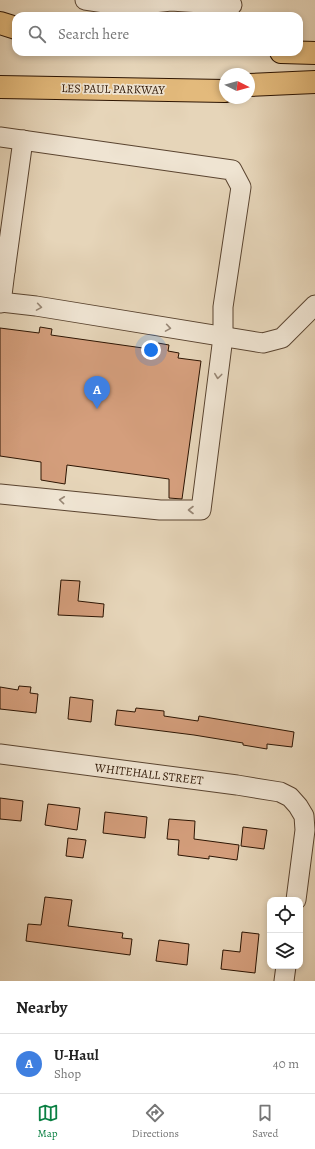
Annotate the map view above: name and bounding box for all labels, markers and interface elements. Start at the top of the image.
search box [12,12,303,56]
icon: search [26,23,48,45]
text: Search here [58,24,129,44]
north arrow [219,68,255,104]
street label: LES PAUL PARKWAY [61,80,165,98]
one-way arrow [36,302,43,311]
one-way arrow [165,323,171,332]
your location [141,340,161,360]
one-way arrow [214,373,223,379]
pin: A [84,376,110,409]
one-way arrow [59,496,65,505]
one-way arrow [188,506,194,514]
street label: WHITEHALL STREET [93,759,205,789]
map controls [267,897,303,969]
button: locate [267,897,303,933]
button: layers [267,933,303,969]
text: Nearby [16,996,67,1019]
text: U-Haul [54,1045,99,1065]
text: A [25,1055,33,1072]
text: 40 m [273,1055,299,1072]
text: Shop [54,1065,81,1082]
tab: Map [37,1102,59,1141]
tab: Directions [132,1102,179,1141]
tab: Saved [252,1102,278,1141]

